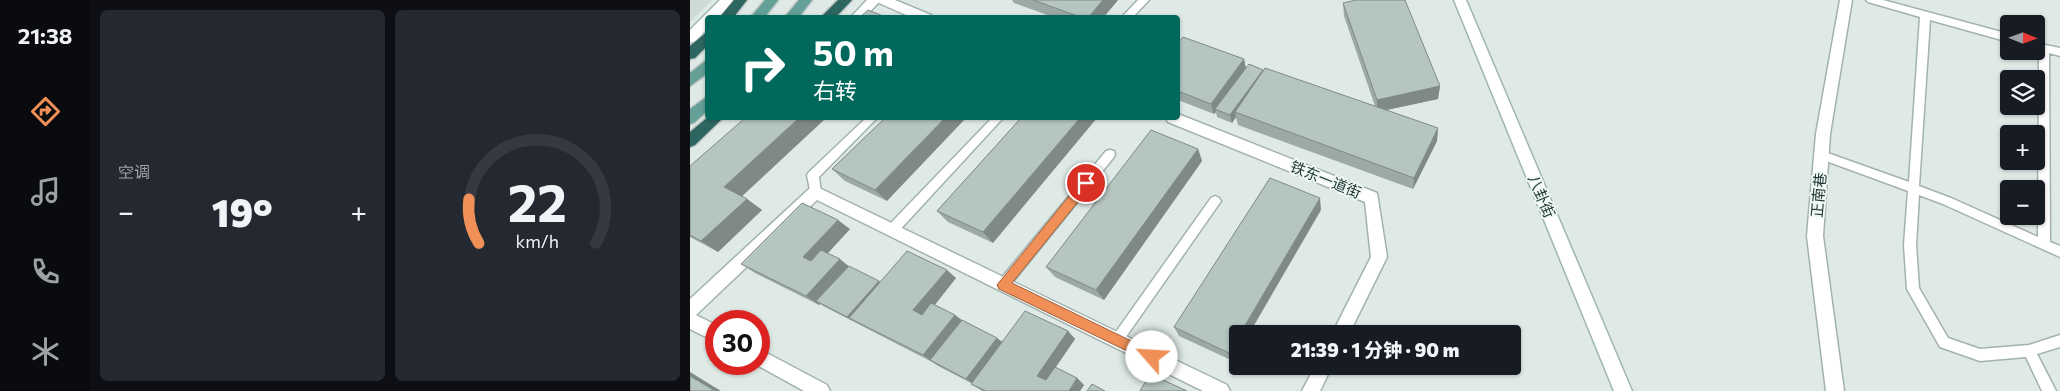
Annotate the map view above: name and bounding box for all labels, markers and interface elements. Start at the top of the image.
north arrow [2000,15,2045,60]
map controls [2000,15,2045,225]
text: 21:38 [18,22,72,49]
text: 50 m [813,30,894,73]
icon: right [730,35,795,100]
button: layers [2000,70,2045,115]
text: 右转 [813,77,857,104]
icon: directions [28,94,63,129]
button: + [2000,125,2045,170]
street label: 铁东一道街 [1288,157,1364,201]
text: 空调 [118,162,150,181]
pin [1065,162,1107,204]
text: 22 [508,169,567,233]
icon: arrive [1072,169,1100,197]
street label: 八卦街 [1525,172,1559,220]
street label: 正南巷 [1807,172,1829,218]
icon: music [28,174,63,209]
button: − [2000,180,2045,225]
text: 19° [212,188,273,235]
text: − [118,194,134,228]
text: + [351,194,367,228]
text: km/h [516,230,559,252]
icon: phone [28,254,63,289]
speed limit sign: 30 [705,310,770,375]
position arrow [1125,330,1177,382]
icon: climate [28,334,63,369]
text: 21:39 · 1 分钟 · 90 m [1291,338,1459,361]

